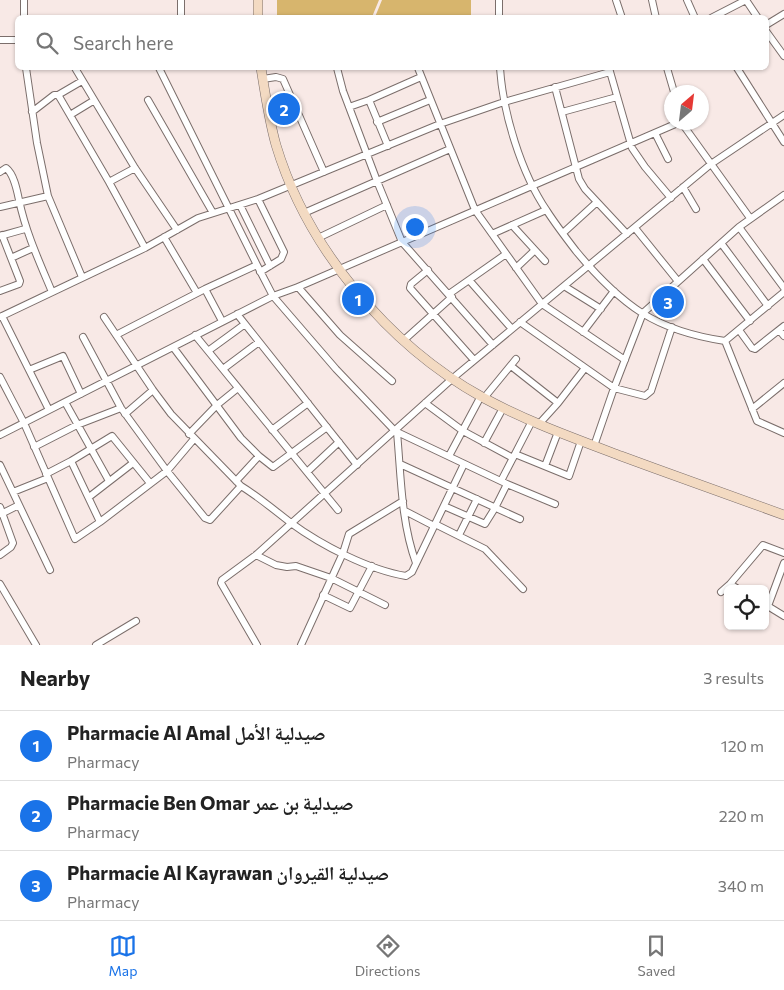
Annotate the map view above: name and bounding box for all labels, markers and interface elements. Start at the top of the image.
search box [15,15,769,70]
icon: search [33,29,61,57]
text: Search here [73,31,173,54]
north arrow [664,85,709,130]
pin: 2 [268,90,300,128]
your location [402,214,428,240]
pin: 1 [342,280,374,318]
pin: 3 [652,283,684,321]
map controls [724,585,769,630]
button: locate [724,585,769,630]
text: Nearby [20,665,90,690]
text: 3 results [703,668,764,687]
text: Pharmacie Al Amal صيدلية الأمل [67,721,326,744]
text: 1 [32,736,40,755]
text: 120 m [721,736,764,755]
text: Pharmacy [67,752,140,771]
text: Pharmacie Ben Omar صيدلية بن عمر [67,791,354,814]
text: 2 [31,806,41,825]
text: 220 m [719,806,764,825]
text: Pharmacy [67,822,140,841]
text: Pharmacie Al Kayrawan صيدلية القيروان [67,861,389,884]
text: 3 [31,876,41,895]
text: 340 m [718,876,764,895]
text: Pharmacy [67,892,140,911]
tab: Map [109,932,137,979]
tab: Directions [355,932,420,979]
tab: Saved [638,932,675,979]

